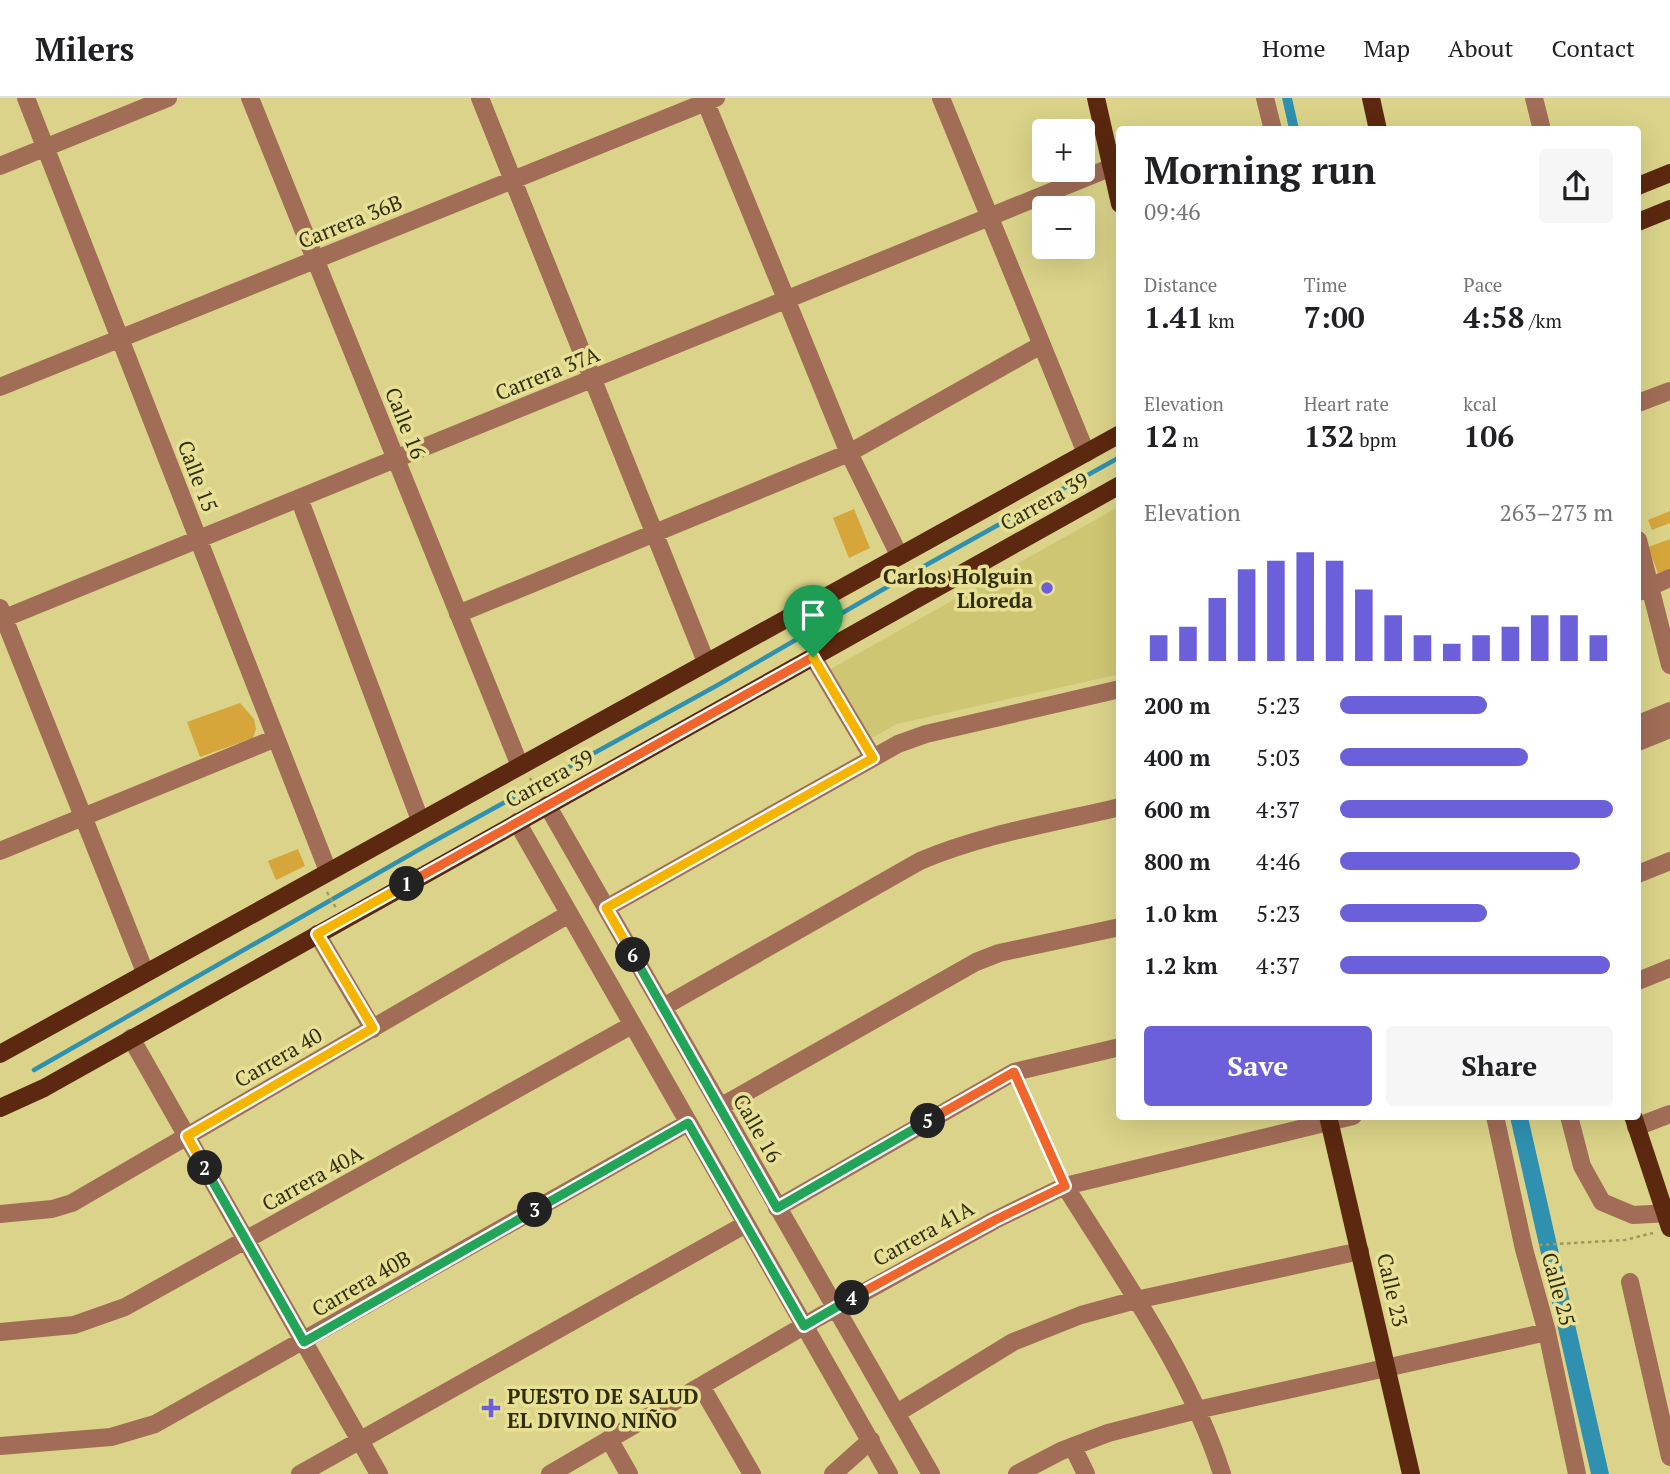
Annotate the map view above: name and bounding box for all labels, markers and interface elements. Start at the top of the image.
text: Milers [35,27,134,70]
text: Home [1262,32,1326,64]
text: Map [1364,32,1410,64]
text: About [1448,32,1514,64]
text: Contact [1552,32,1635,64]
map controls [1032,119,1095,259]
button: + [1032,119,1095,182]
text: Morning run [1144,145,1376,195]
button: share [1539,149,1613,223]
street label: Carrera 36B [294,187,406,255]
button: − [1032,196,1095,259]
text: 09:46 [1144,196,1201,227]
text: Distance [1144,272,1217,297]
text: Time [1304,272,1347,297]
text: Pace [1463,272,1502,297]
text: 1.41 [1144,297,1204,337]
text: 7:00 [1304,297,1365,337]
text: 4:58 [1463,297,1524,337]
text: km [1204,308,1235,333]
text: /km [1524,308,1562,333]
street label: Carrera 37A [491,339,604,407]
street label: Calle 16 [379,383,433,463]
text: Elevation [1144,391,1224,416]
text: Heart rate [1304,391,1389,416]
text: kcal [1463,391,1497,416]
text: 12 [1144,416,1178,456]
text: 132 [1304,416,1355,456]
text: 106 [1463,416,1514,456]
text: m [1178,427,1199,452]
text: bpm [1355,427,1397,452]
street label: Calle 15 [172,436,224,516]
street label: Carrera 39 [995,465,1093,537]
text: Elevation [1144,497,1241,528]
text: 263–273 m [1500,497,1613,528]
place label: Carlos Holguin Lloreda [883,562,1033,614]
marker: Carlos Holguin Lloreda [1039,580,1055,596]
pin [783,585,843,657]
icon: arrive [794,596,832,634]
text: 200 m [1144,690,1210,721]
text: 5:23 [1256,690,1300,721]
street label: Carrera 39 [500,742,598,814]
text: 400 m [1144,742,1210,773]
text: 5:03 [1256,742,1300,773]
text: 600 m [1144,794,1210,825]
text: 4:37 [1256,794,1300,825]
text: 800 m [1144,846,1210,877]
text: 4:46 [1256,846,1300,877]
pin: 1 [390,866,424,902]
text: 1 [401,871,412,896]
text: 1.0 km [1144,898,1218,929]
text: 5:23 [1256,898,1300,929]
pin: 6 [616,938,650,972]
text: 6 [627,942,638,967]
text: 1.2 km [1144,950,1218,981]
text: 4:37 [1256,950,1300,981]
street label: Carrera 40 [229,1021,327,1093]
button: Save [1144,1026,1372,1106]
button: Share [1386,1026,1613,1106]
street label: Calle 16 [727,1089,789,1167]
pin: 5 [911,1104,946,1138]
text: 5 [922,1108,933,1133]
street label: Carrera 40A [257,1138,368,1217]
pin: 2 [188,1150,222,1186]
text: 2 [199,1155,210,1180]
pin: 3 [518,1192,552,1228]
street label: Carrera 41A [868,1193,979,1272]
text: 3 [529,1197,540,1222]
street label: Carrera 40B [306,1243,416,1323]
street label: Calle 25 [1536,1249,1582,1329]
street label: Calle 23 [1371,1250,1415,1330]
pin: 4 [834,1280,870,1316]
text: 4 [846,1285,857,1310]
place label: PUESTO DE SALUD EL DIVINO NIÑO [507,1382,699,1434]
marker: PUESTO DE SALUD EL DIVINO NIÑO [481,1398,501,1418]

